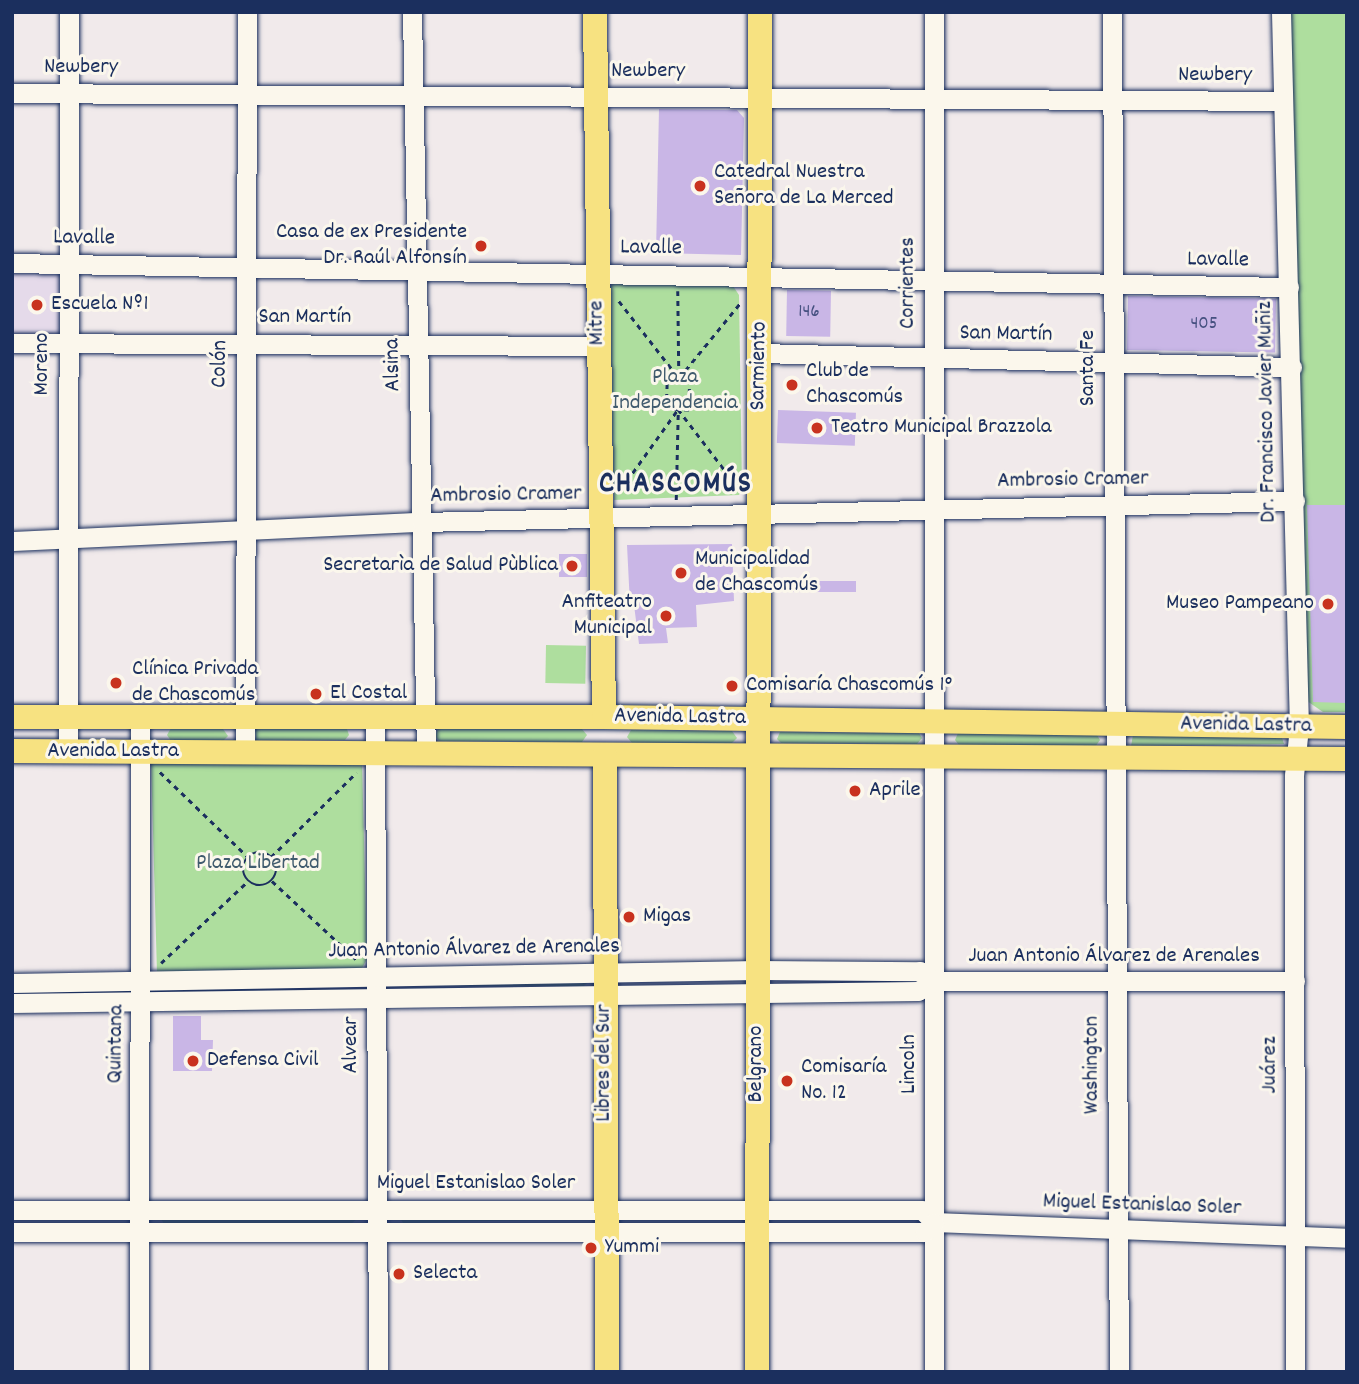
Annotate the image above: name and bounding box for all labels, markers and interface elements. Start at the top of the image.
street label: Newbery [44,54,118,82]
street label: Newbery [611,58,685,86]
street label: Newbery [1178,62,1252,90]
place label: Catedral Nuestra Señora de La Merced [714,159,894,213]
marker: Catedral Nuestra Señora de La Merced [692,178,708,194]
place label: Casa de ex Presidente Dr. Raúl Alfonsín [276,219,467,273]
street label: Lavalle [53,225,115,253]
street label: Lavalle [620,235,682,263]
street label: Corrientes [895,237,923,329]
marker: Casa de ex Presidente Dr. Raúl Alfonsín [473,238,489,254]
street label: Lavalle [1187,247,1249,275]
place label: Escuela Nº1 [51,291,149,319]
marker: Escuela Nº1 [29,297,45,313]
street label: Mitre [584,300,612,346]
street label: Dr. Francisco Javier Muñiz [1252,301,1284,523]
house number: 146 [798,302,820,324]
street label: San Martín [259,304,351,332]
house number: 405 [1190,314,1218,336]
street label: San Martín [959,320,1053,350]
street label: Sarmiento [745,321,775,411]
street label: Santa Fe [1075,330,1103,406]
street label: Moreno [29,332,57,396]
street label: Alsina [380,338,408,392]
street label: Colón [207,340,235,388]
place label: Club de Chascomús [806,358,903,412]
park label: Plaza Independencia [612,364,738,418]
marker: Club de Chascomús [784,377,800,393]
place label: Teatro Municipal Brazzola [831,414,1052,442]
marker: Teatro Municipal Brazzola [809,420,825,436]
street label: Ambrosio Cramer [997,466,1149,496]
district label: CHASCOMÚS [600,468,752,504]
street label: Ambrosio Cramer [430,481,582,511]
place label: Municipalidad de Chascomús [695,546,818,600]
place label: Secretarìa de Salud Pùblica [323,552,558,580]
marker: Secretarìa de Salud Pùblica [564,558,580,574]
marker: Municipalidad de Chascomús [673,565,689,581]
place label: Anfiteatro Municipal [562,589,652,643]
place label: Museo Pampeano [1166,590,1314,618]
marker: Museo Pampeano [1320,596,1336,612]
marker: Anfiteatro Municipal [658,608,674,624]
place label: Clínica Privada de Chascomús [132,656,258,710]
place label: Comisaría Chascomús 1° [746,672,952,700]
marker: Clínica Privada de Chascomús [106,673,126,693]
marker: Comisaría Chascomús 1° [724,678,740,694]
place label: El Costal [330,680,407,708]
marker: El Costal [308,686,324,702]
street label: Avenida Lastra [614,703,746,733]
street label: Avenida Lastra [1180,711,1312,741]
street label: Avenida Lastra [47,738,179,766]
place label: Aprile [869,777,920,805]
marker: Aprile [847,783,863,799]
park label: Plaza Libertad [196,850,320,878]
place label: Migas [643,903,691,931]
marker: Migas [621,909,637,925]
street label: Juan Antonio Álvarez de Arenales [328,934,620,966]
street label: Juan Antonio Álvarez de Arenales [968,943,1260,971]
street label: Quintana [103,1004,131,1084]
street label: Libres del Sur [591,1004,619,1122]
street label: Alvear [338,1016,366,1074]
street label: Washington [1079,1016,1107,1114]
street label: Belgrano [743,1026,771,1102]
street label: Lincoln [896,1034,924,1094]
street label: Juárez [1257,1036,1285,1094]
place label: Defensa Civil [207,1047,318,1075]
marker: Defensa Civil [185,1053,201,1069]
place label: Comisaría No. 12 [801,1054,887,1108]
marker: Comisaría No. 12 [779,1073,795,1089]
street label: Miguel Estanislao Soler [377,1170,575,1198]
street label: Miguel Estanislao Soler [1042,1189,1242,1223]
place label: Yummi [605,1234,659,1262]
marker: Yummi [583,1240,599,1256]
place label: Selecta [413,1260,477,1288]
marker: Selecta [391,1266,407,1282]

